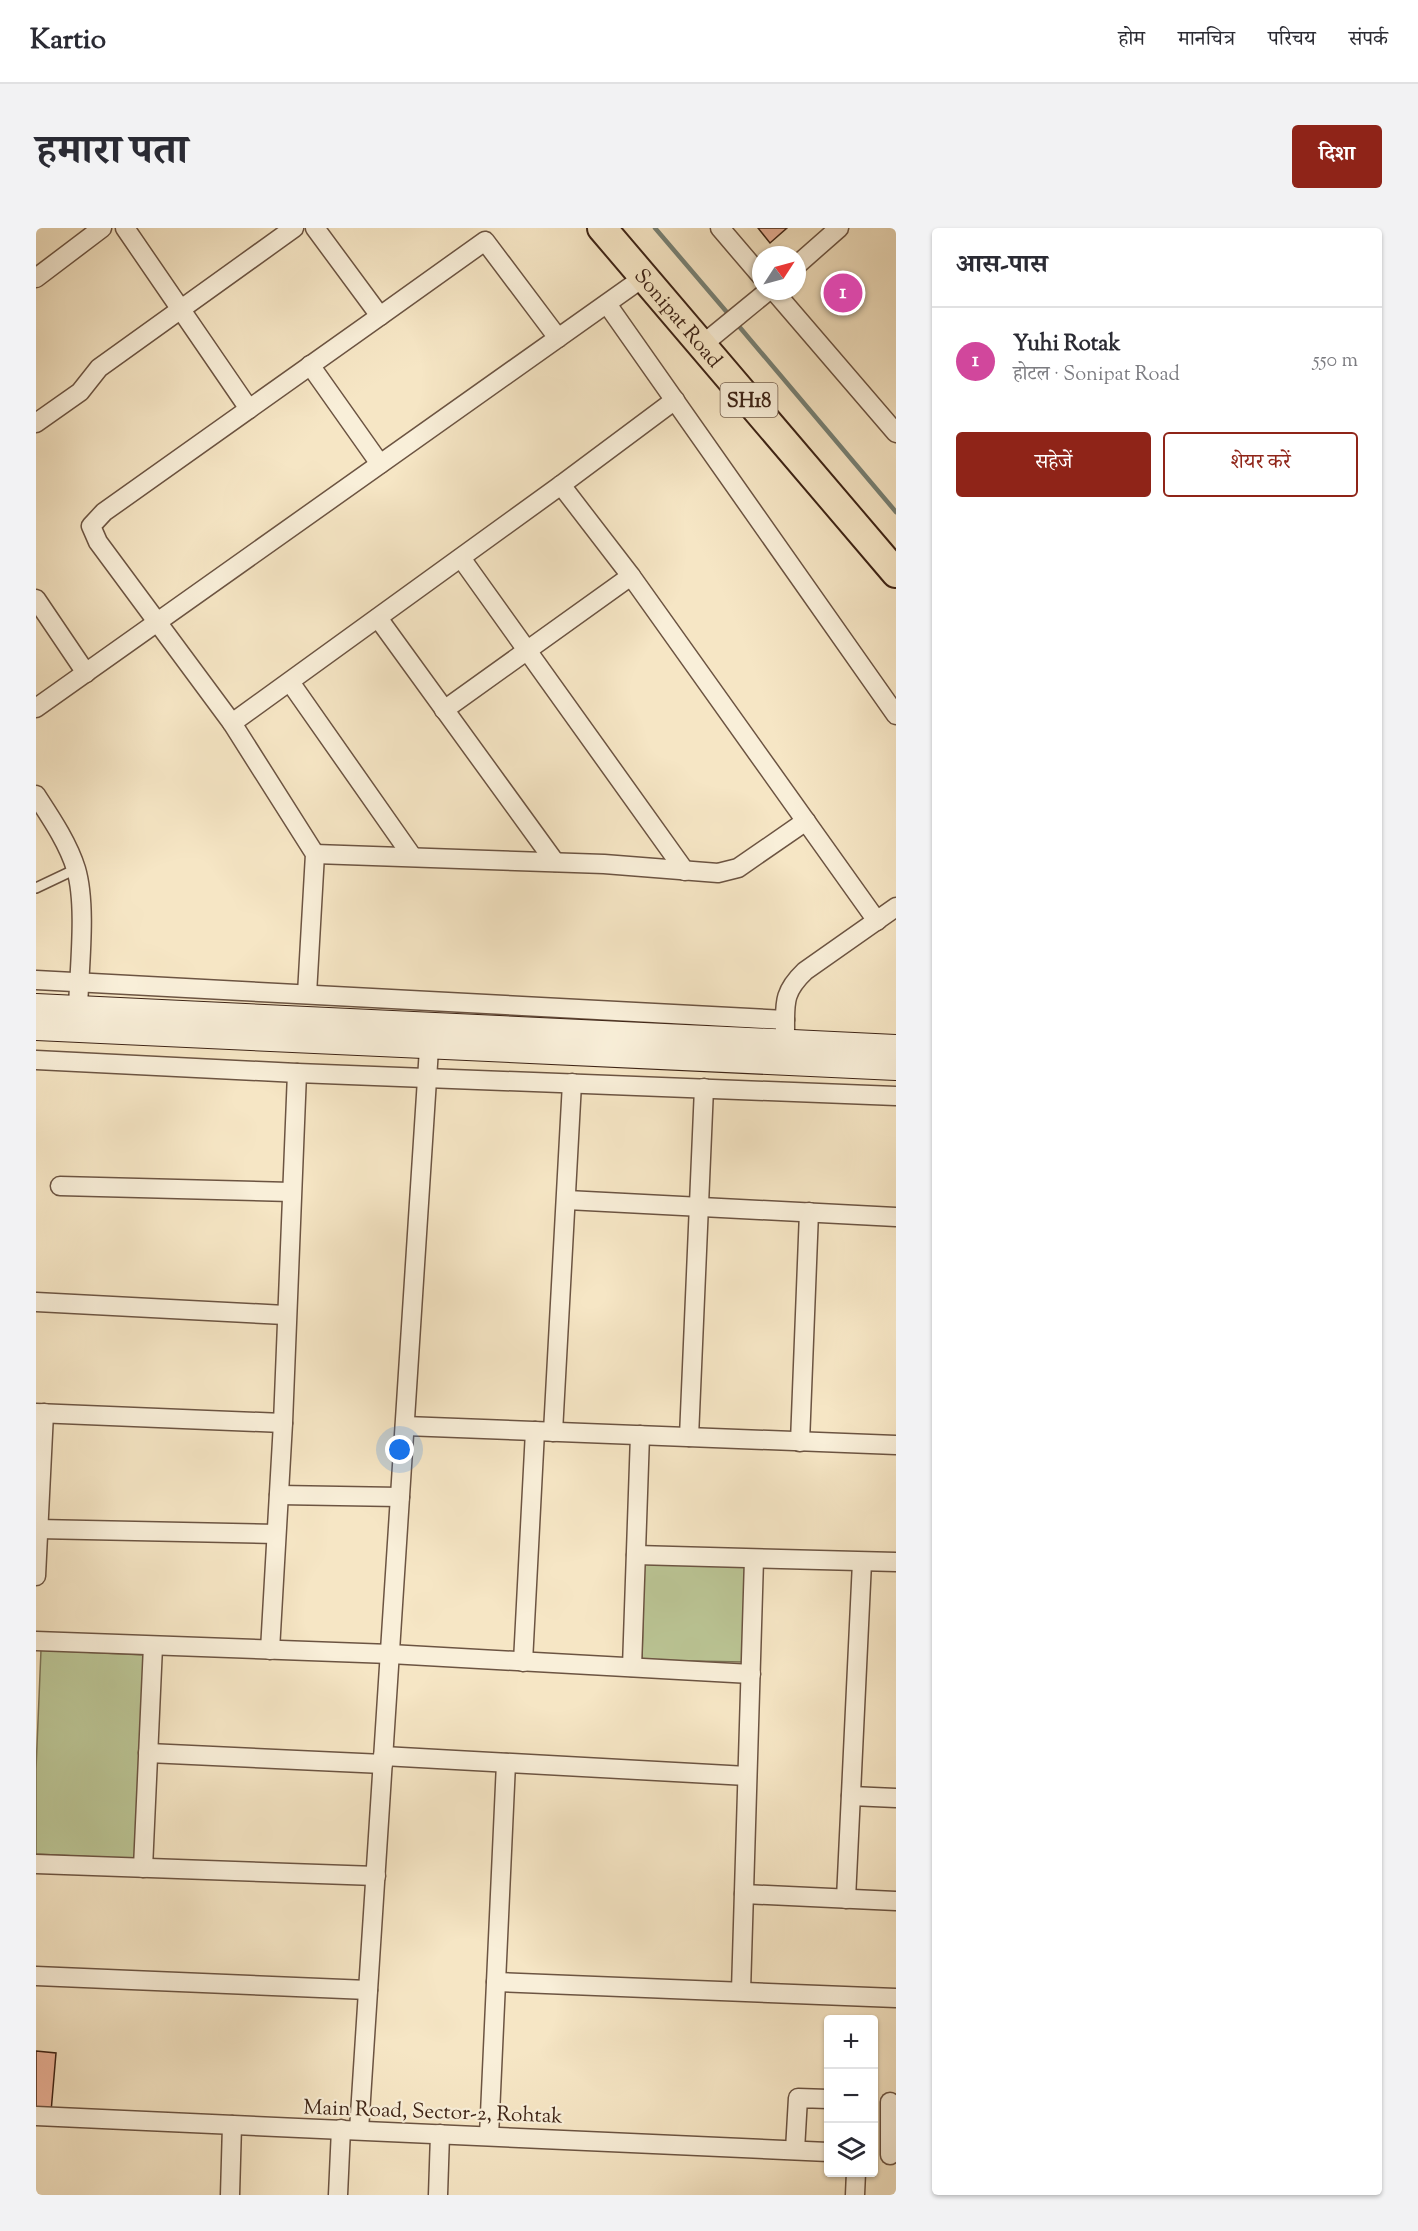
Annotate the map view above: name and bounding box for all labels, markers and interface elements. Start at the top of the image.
text: Kartio [30,21,106,61]
text: होम [1118,25,1145,55]
text: मानचित्र [1178,25,1235,55]
text: परिचय [1268,25,1316,55]
text: संपर्क [1349,25,1388,55]
text: हमारा पता [36,123,188,183]
button: दिशा [1292,125,1382,188]
north arrow [752,246,806,300]
text: आस-पास [956,247,1048,284]
street label: Sonipat Road [626,263,728,376]
pin: 1 [824,270,862,316]
text: Yuhi Rotak [1013,329,1120,361]
text: 1 [972,347,979,376]
text: 550 m [1313,347,1358,376]
text: होटल · Sonipat Road [1013,361,1180,390]
road number: SH18 [720,383,778,417]
button: सहेजें [956,432,1151,497]
button: शेयर करें [1163,432,1358,497]
your location [385,1435,414,1464]
map controls [824,2015,878,2177]
button: + [824,2015,878,2069]
button: − [824,2069,878,2123]
street label: Main Road, Sector-2, Rohtak [303,2093,564,2133]
button: layers [824,2123,878,2177]

